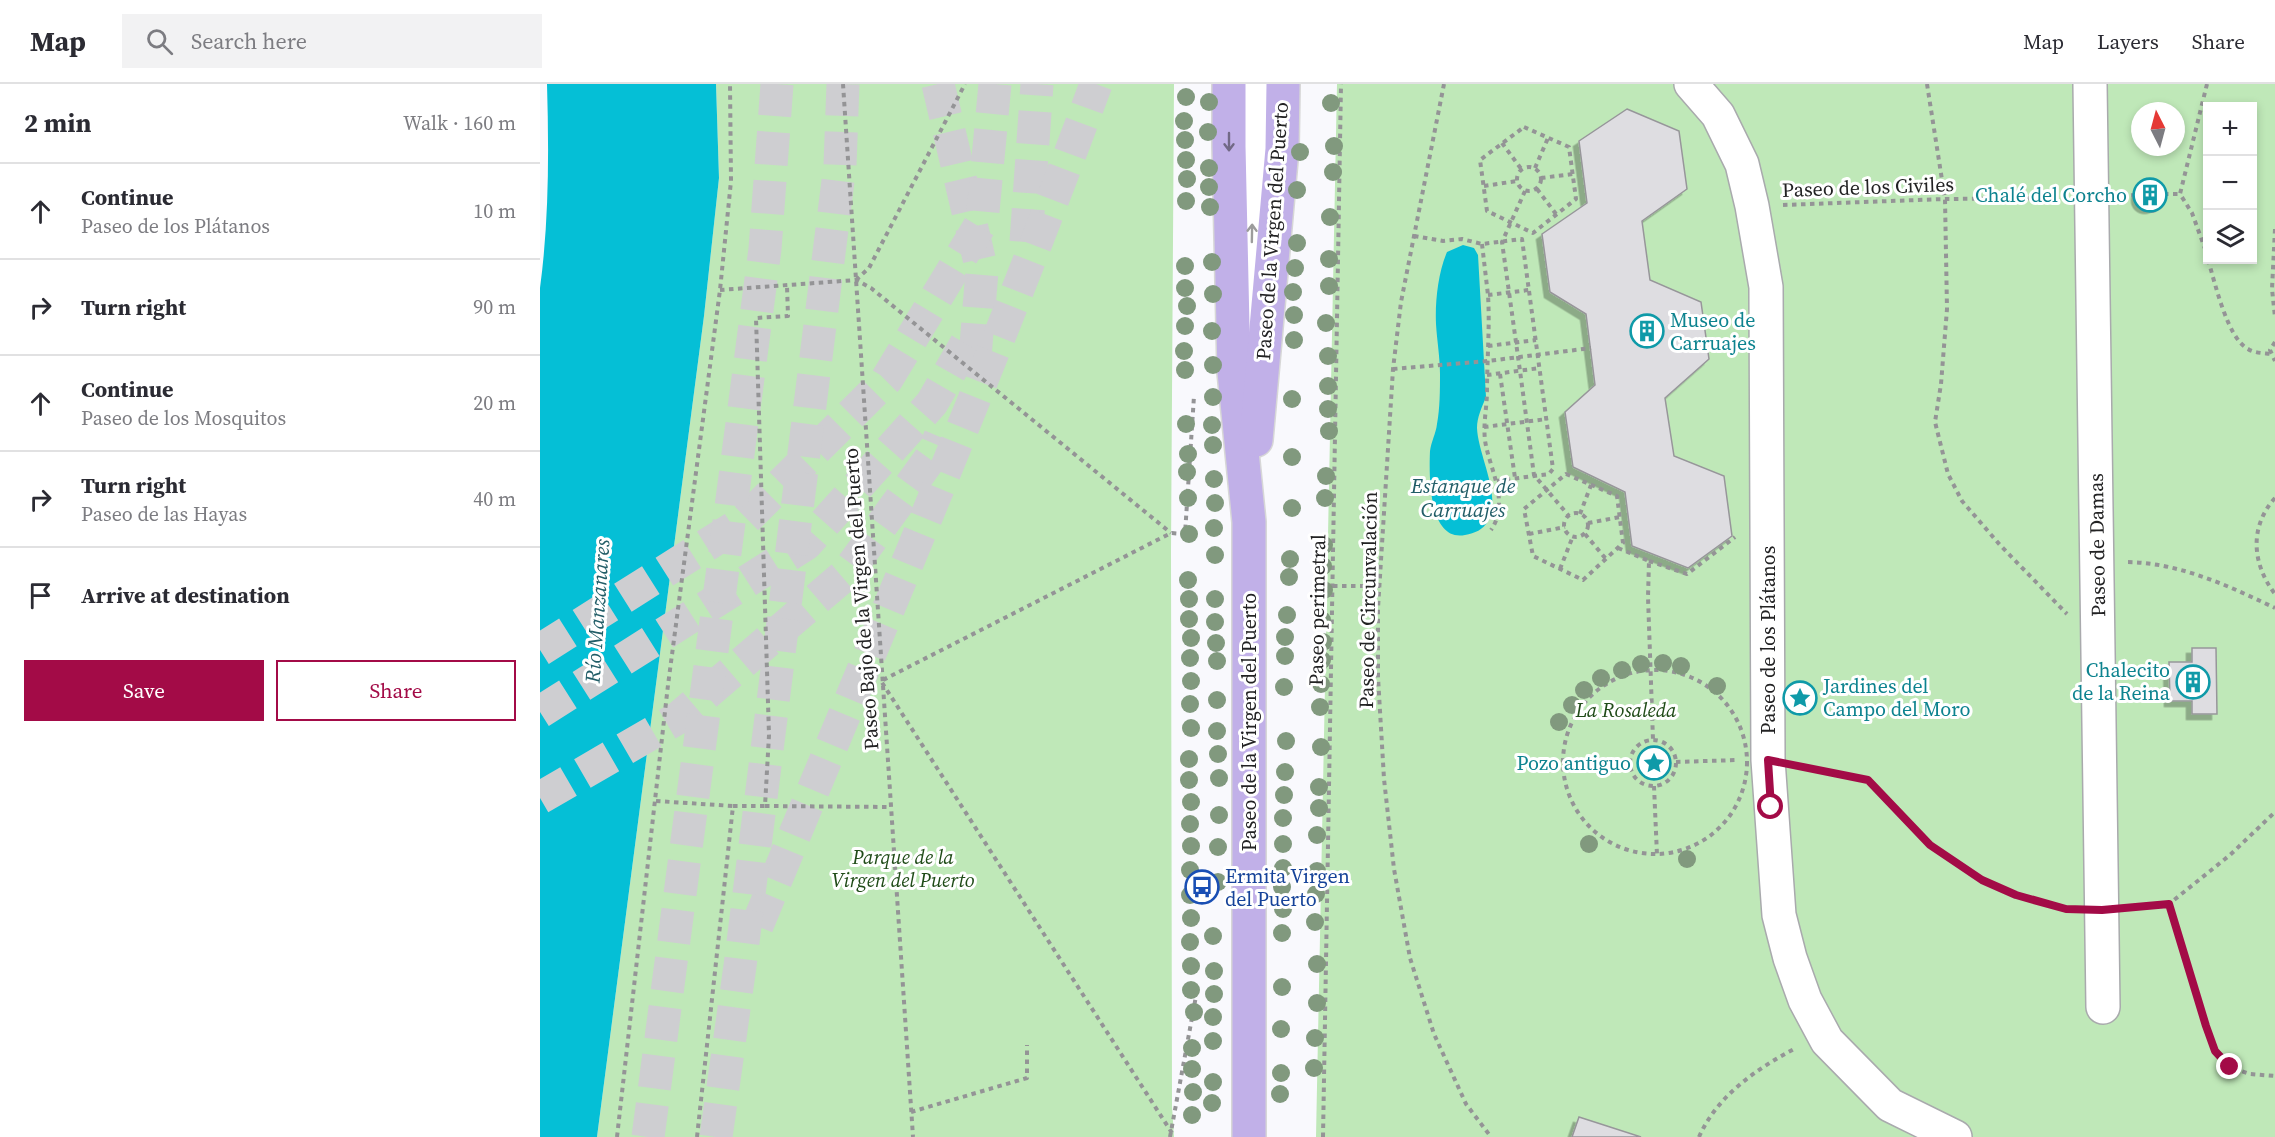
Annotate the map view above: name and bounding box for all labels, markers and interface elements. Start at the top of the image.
search box [122,14,542,68]
text: Map [30,22,86,60]
icon: search [143,25,176,58]
text: Search here [191,26,307,56]
text: Map [2023,27,2064,56]
text: Layers [2097,27,2159,56]
text: Share [2192,27,2245,56]
street label: Paseo de la Virgen del Puerto [1249,101,1295,361]
north arrow [2131,102,2185,156]
map controls [2203,102,2257,264]
button: + [2203,102,2257,156]
text: 2 min [24,105,91,141]
text: Walk · 160 m [403,109,516,137]
one-way arrow [1223,132,1235,152]
button: − [2203,156,2257,210]
street label: Paseo de los Civiles [1781,170,1955,204]
building icon: Chalé del Corcho [2132,177,2168,213]
place label: Chalé del Corcho [1975,181,2127,209]
text: Continue [81,182,174,212]
icon: ahead [24,195,57,228]
text: 10 m [473,197,516,225]
button: layers [2203,210,2257,264]
text: Paseo de los Plátanos [81,212,270,240]
one-way arrow [1246,223,1258,243]
icon: right [24,291,57,324]
text: Turn right [81,292,186,322]
text: 90 m [473,293,516,321]
place label: Museo de Carruajes [1670,306,1756,357]
building icon: Museo de Carruajes [1629,313,1665,349]
text: Continue [81,374,174,404]
icon: ahead [24,387,57,420]
text: 20 m [473,389,516,417]
text: Paseo de los Mosquitos [81,404,286,432]
street label: Paseo Bajo de la Virgen del Puerto [836,447,886,751]
text: Turn right [81,470,186,500]
water label: Estanque de Carruajes [1410,471,1516,524]
street label: Paseo de Damas [2082,473,2112,617]
icon: right [24,483,57,516]
text: 40 m [473,485,516,513]
street label: Paseo de Circunvalación [1352,491,1384,709]
text: Paseo de las Hayas [81,500,247,528]
street label: Paseo perimetral [1302,534,1332,686]
water label: Río Manzanares [577,538,617,685]
street label: Paseo de los Plátanos [1754,545,1782,735]
icon: arrive [24,579,57,612]
text: Arrive at destination [81,580,290,610]
street label: Paseo de la Virgen del Puerto [1235,593,1263,851]
place label: Chalecito de la Reina [2072,656,2171,707]
button: Save [24,660,264,721]
button: Share [276,660,516,721]
building icon: Chalecito de la Reina [2175,664,2211,700]
place label: Jardines del Campo del Moro [1822,672,1971,723]
place icon: Jardines del Campo del Moro [1782,680,1818,716]
park label: La Rosaleda [1574,696,1677,724]
place icon: Pozo antiguo [1636,745,1672,781]
place label: Pozo antiguo [1517,749,1631,777]
route start [1757,793,1783,819]
park label: Parque de la Virgen del Puerto [831,843,975,894]
place label: Ermita Virgen del Puerto [1225,862,1350,913]
bus stop icon: Ermita Virgen del Puerto [1184,869,1220,905]
route end [2216,1053,2242,1079]

